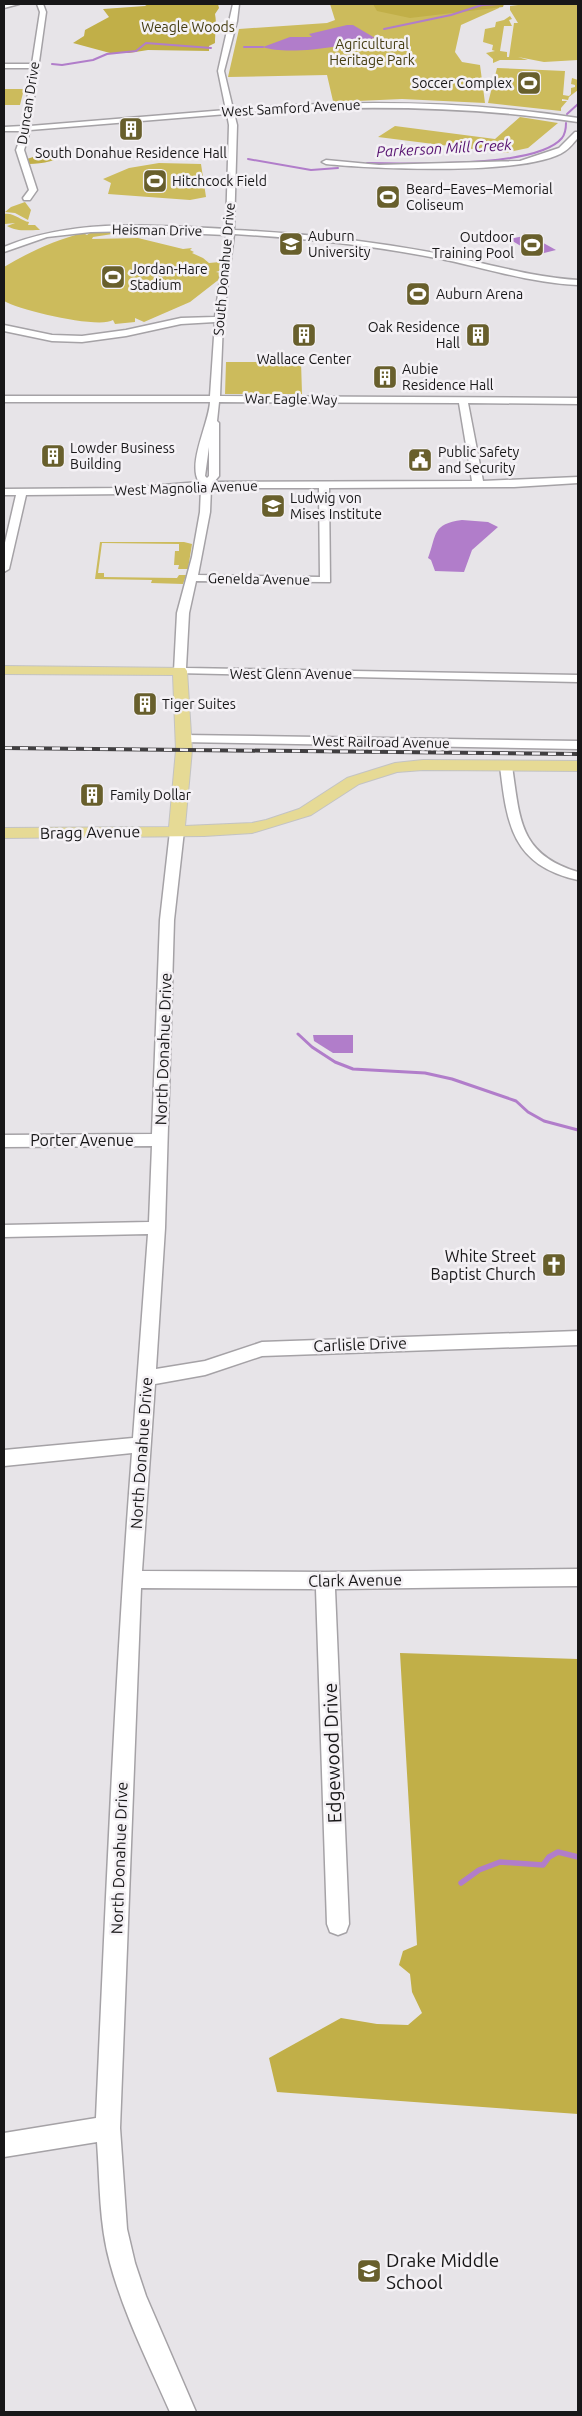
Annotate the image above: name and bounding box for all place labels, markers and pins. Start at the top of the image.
sports icon: Soccer Complex [516,70,542,96]
place label: Soccer Complex [412,75,512,91]
building icon: South Donahue Residence Hall [118,116,144,142]
place label: South Donahue Residence Hall [35,145,227,161]
sports icon: Hitchcock Field [142,168,168,194]
place label: Hitchcock Field [172,173,267,189]
place label: Beard–Eaves–Memorial Coliseum [406,181,553,213]
sports icon: Beard–Eaves–Memorial Coliseum [375,184,401,210]
place label: Auburn University [308,228,371,260]
place label: Outdoor Training Pool [432,229,515,261]
school or university icon: Auburn University [278,231,304,257]
sports icon: Outdoor Training Pool [519,232,545,258]
place label: Jordan-Hare Stadium [130,261,208,293]
sports icon: Jordan-Hare Stadium [100,264,126,290]
sports icon: Auburn Arena [405,281,431,307]
place label: Auburn Arena [436,286,523,302]
place label: Oak Residence Hall [368,319,460,351]
building icon: Wallace Center [291,322,317,348]
building icon: Oak Residence Hall [465,322,491,348]
place label: Wallace Center [257,351,352,367]
place label: Aubie Residence Hall [402,361,494,393]
building icon: Aubie Residence Hall [372,364,398,390]
place label: Lowder Business Building [70,440,175,472]
building icon: Lowder Business Building [40,443,66,469]
place label: Public Safety and Security [438,444,519,476]
public building icon: Public Safety and Security [407,447,433,473]
place label: Ludwig von Mises Institute [290,490,382,522]
school or university icon: Ludwig von Mises Institute [260,493,286,519]
building icon: Tiger Suites [132,691,158,717]
place label: Tiger Suites [162,696,236,712]
building icon: Family Dollar [79,782,105,808]
place label: Family Dollar [110,787,192,803]
place label: White Street Baptist Church [430,1247,537,1283]
church icon: White Street Baptist Church [541,1252,567,1278]
place label: Drake Middle School [386,2249,499,2293]
school or university icon: Drake Middle School [356,2258,382,2284]

